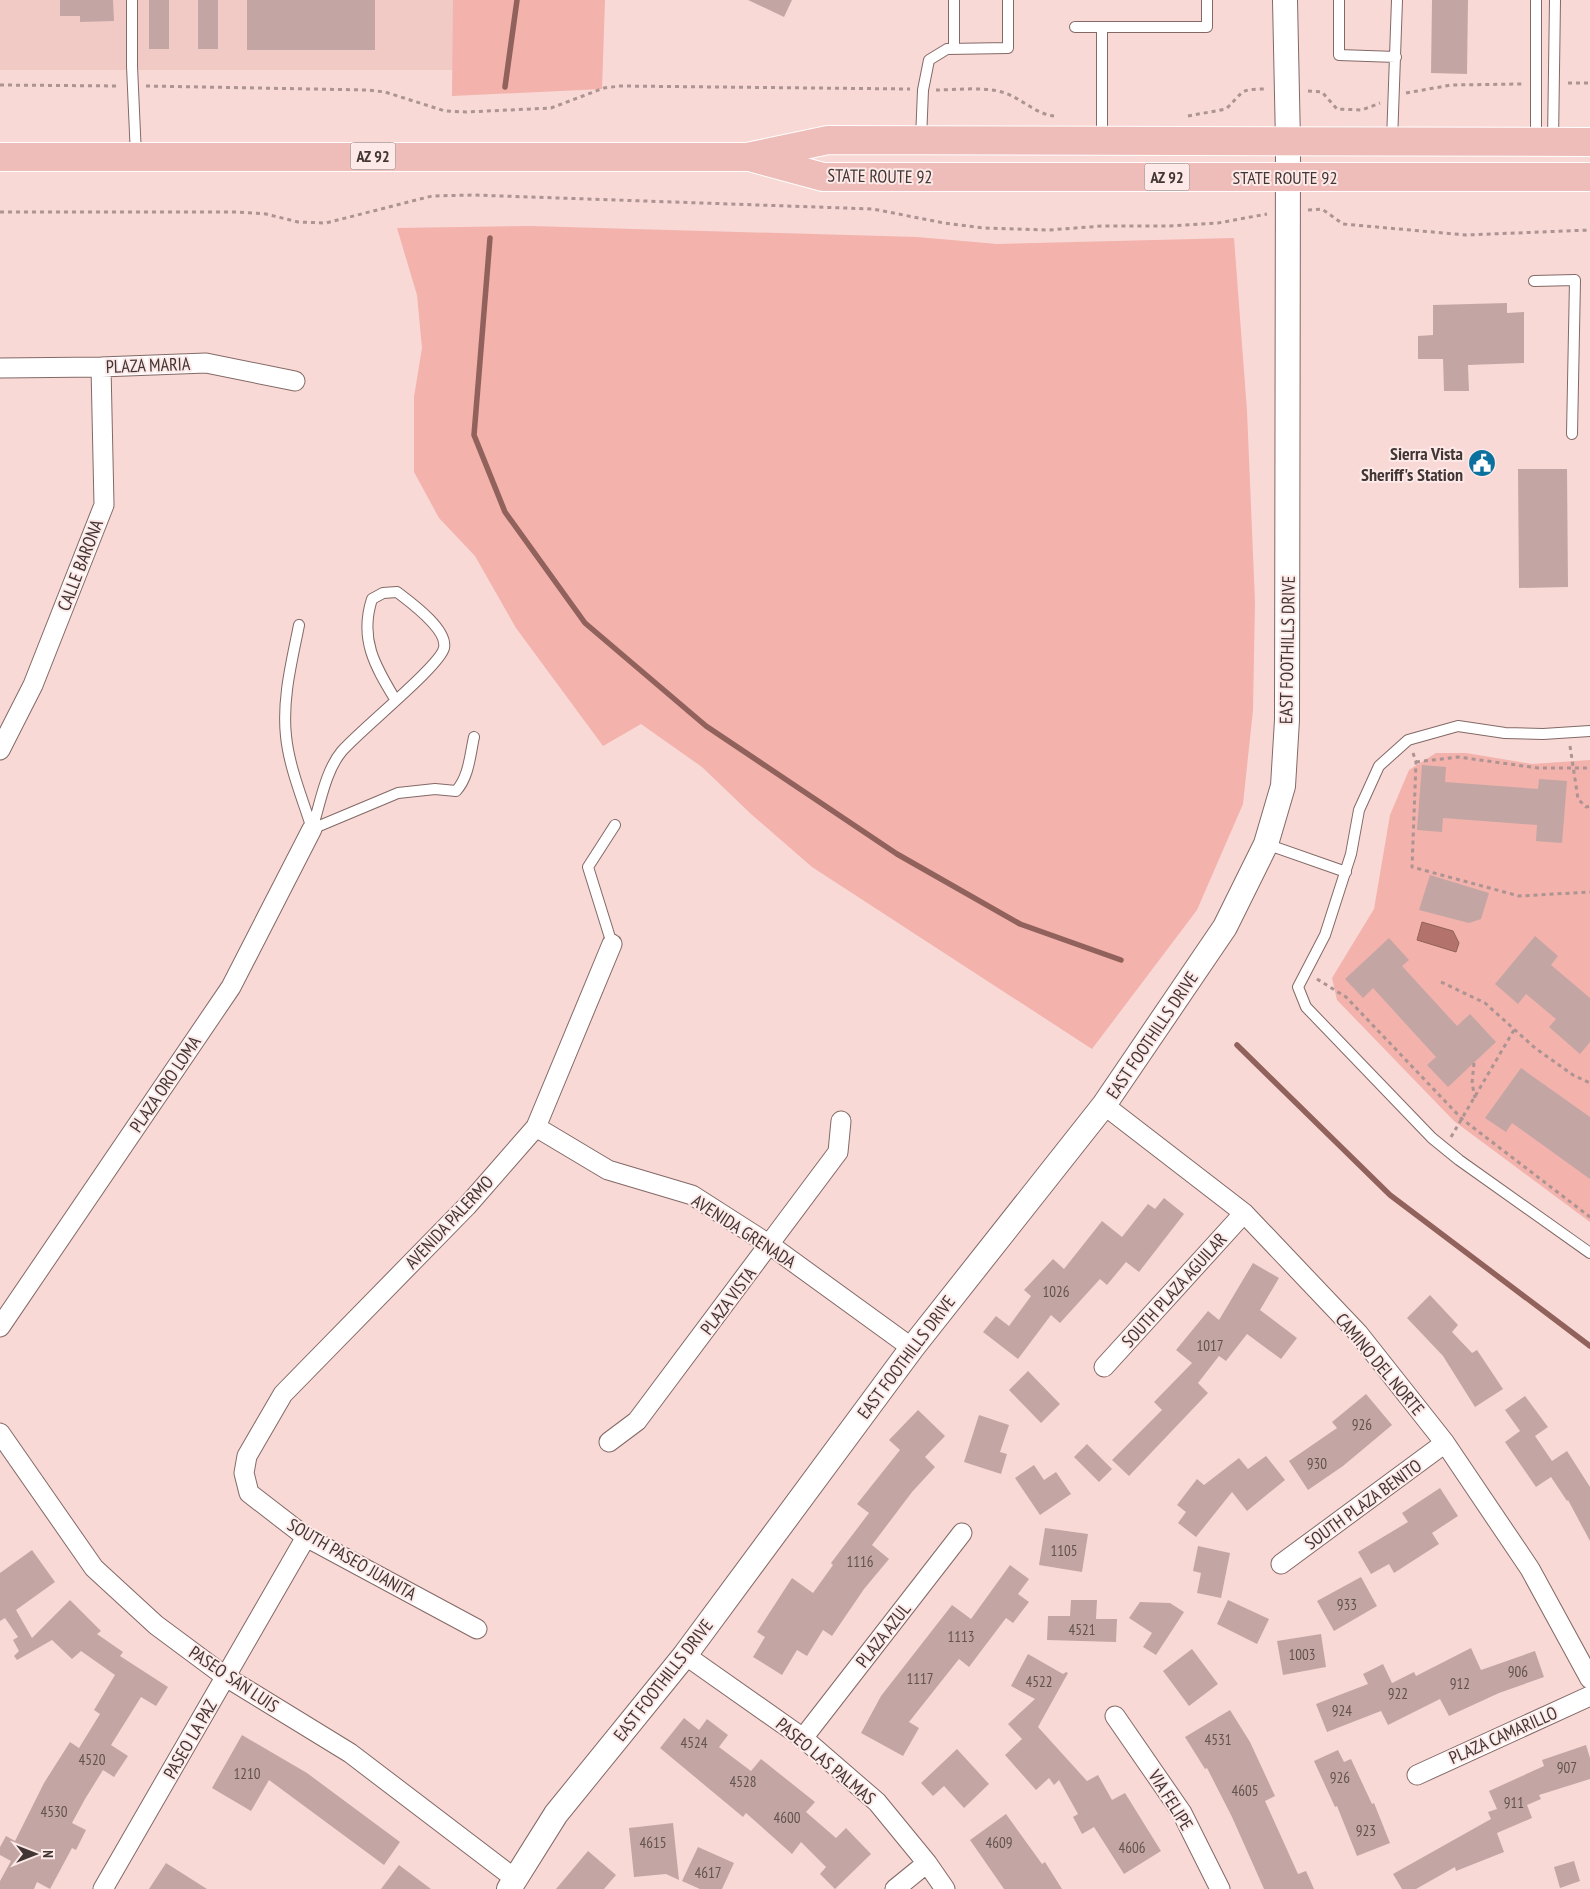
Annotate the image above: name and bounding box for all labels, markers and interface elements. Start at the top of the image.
road number: AZ 92 [350,142,396,170]
road number: AZ 92 [1144,163,1190,190]
street label: STATE ROUTE 92 [827,164,933,188]
street label: STATE ROUTE 92 [1232,166,1338,189]
street label: PLAZA MARIA [105,352,191,378]
place label: Sierra Vista Sheriff's Station [1361,442,1463,486]
public building icon: Sierra Vista Sheriff's Station [1467,448,1497,478]
street label: CALLE BARONA [52,516,108,614]
street label: EAST FOOTHILLS DRIVE [1274,576,1300,724]
street label: EAST FOOTHILLS DRIVE [1101,967,1203,1103]
street label: PLAZA ORO LOMA [124,1031,206,1137]
street label: AVENIDA PALERMO [400,1170,498,1274]
street label: AVENIDA GRENADA [688,1189,801,1273]
street label: SOUTH PLAZA AGUILAR [1116,1228,1232,1352]
street label: PLAZA VISTA [695,1262,761,1339]
house number: 1026 [1042,1282,1070,1301]
street label: EAST FOOTHILLS DRIVE [852,1291,960,1423]
street label: CAMINO DEL NORTE [1331,1308,1429,1420]
house number: 1017 [1196,1336,1224,1355]
house number: 926 [1352,1415,1372,1434]
street label: SOUTH PLAZA BENITO [1300,1454,1426,1554]
house number: 930 [1307,1454,1327,1473]
street label: SOUTH PASEO JUANITA [283,1513,421,1605]
house number: 1105 [1050,1541,1078,1560]
house number: 1116 [846,1552,874,1571]
house number: 933 [1337,1595,1357,1614]
street label: PLAZA AZUL [851,1598,916,1672]
street label: EAST FOOTHILLS DRIVE [608,1614,718,1746]
house number: 4521 [1068,1620,1096,1639]
house number: 1113 [947,1627,975,1646]
street label: PASEO SAN LUIS [185,1641,283,1718]
house number: 1003 [1288,1645,1316,1664]
house number: 906 [1508,1662,1528,1681]
house number: 1117 [906,1669,934,1688]
house number: 4522 [1025,1672,1053,1691]
house number: 912 [1450,1674,1470,1693]
house number: 922 [1388,1684,1408,1703]
street label: PASEO LA PAZ [158,1695,222,1783]
house number: 924 [1332,1701,1352,1720]
street label: PLAZA CAMARILLO [1445,1701,1561,1769]
street label: PASEO LAS PALMAS [771,1713,881,1810]
house number: 4531 [1204,1730,1232,1749]
house number: 4524 [680,1733,708,1752]
house number: 4520 [78,1750,106,1769]
house number: 907 [1557,1758,1577,1777]
house number: 1210 [233,1764,261,1783]
street label: VIA FELIPE [1143,1765,1198,1834]
house number: 926 [1330,1768,1350,1787]
house number: 4528 [729,1772,757,1791]
house number: 4605 [1231,1781,1259,1800]
house number: 911 [1504,1793,1524,1812]
house number: 4530 [40,1802,68,1821]
house number: 4600 [773,1808,801,1827]
house number: 923 [1356,1821,1376,1840]
north arrow [10,1829,60,1879]
house number: 4615 [639,1833,667,1852]
house number: 4609 [985,1833,1013,1852]
house number: 4606 [1118,1838,1146,1857]
text: N [39,1850,57,1858]
house number: 4617 [694,1863,722,1882]

